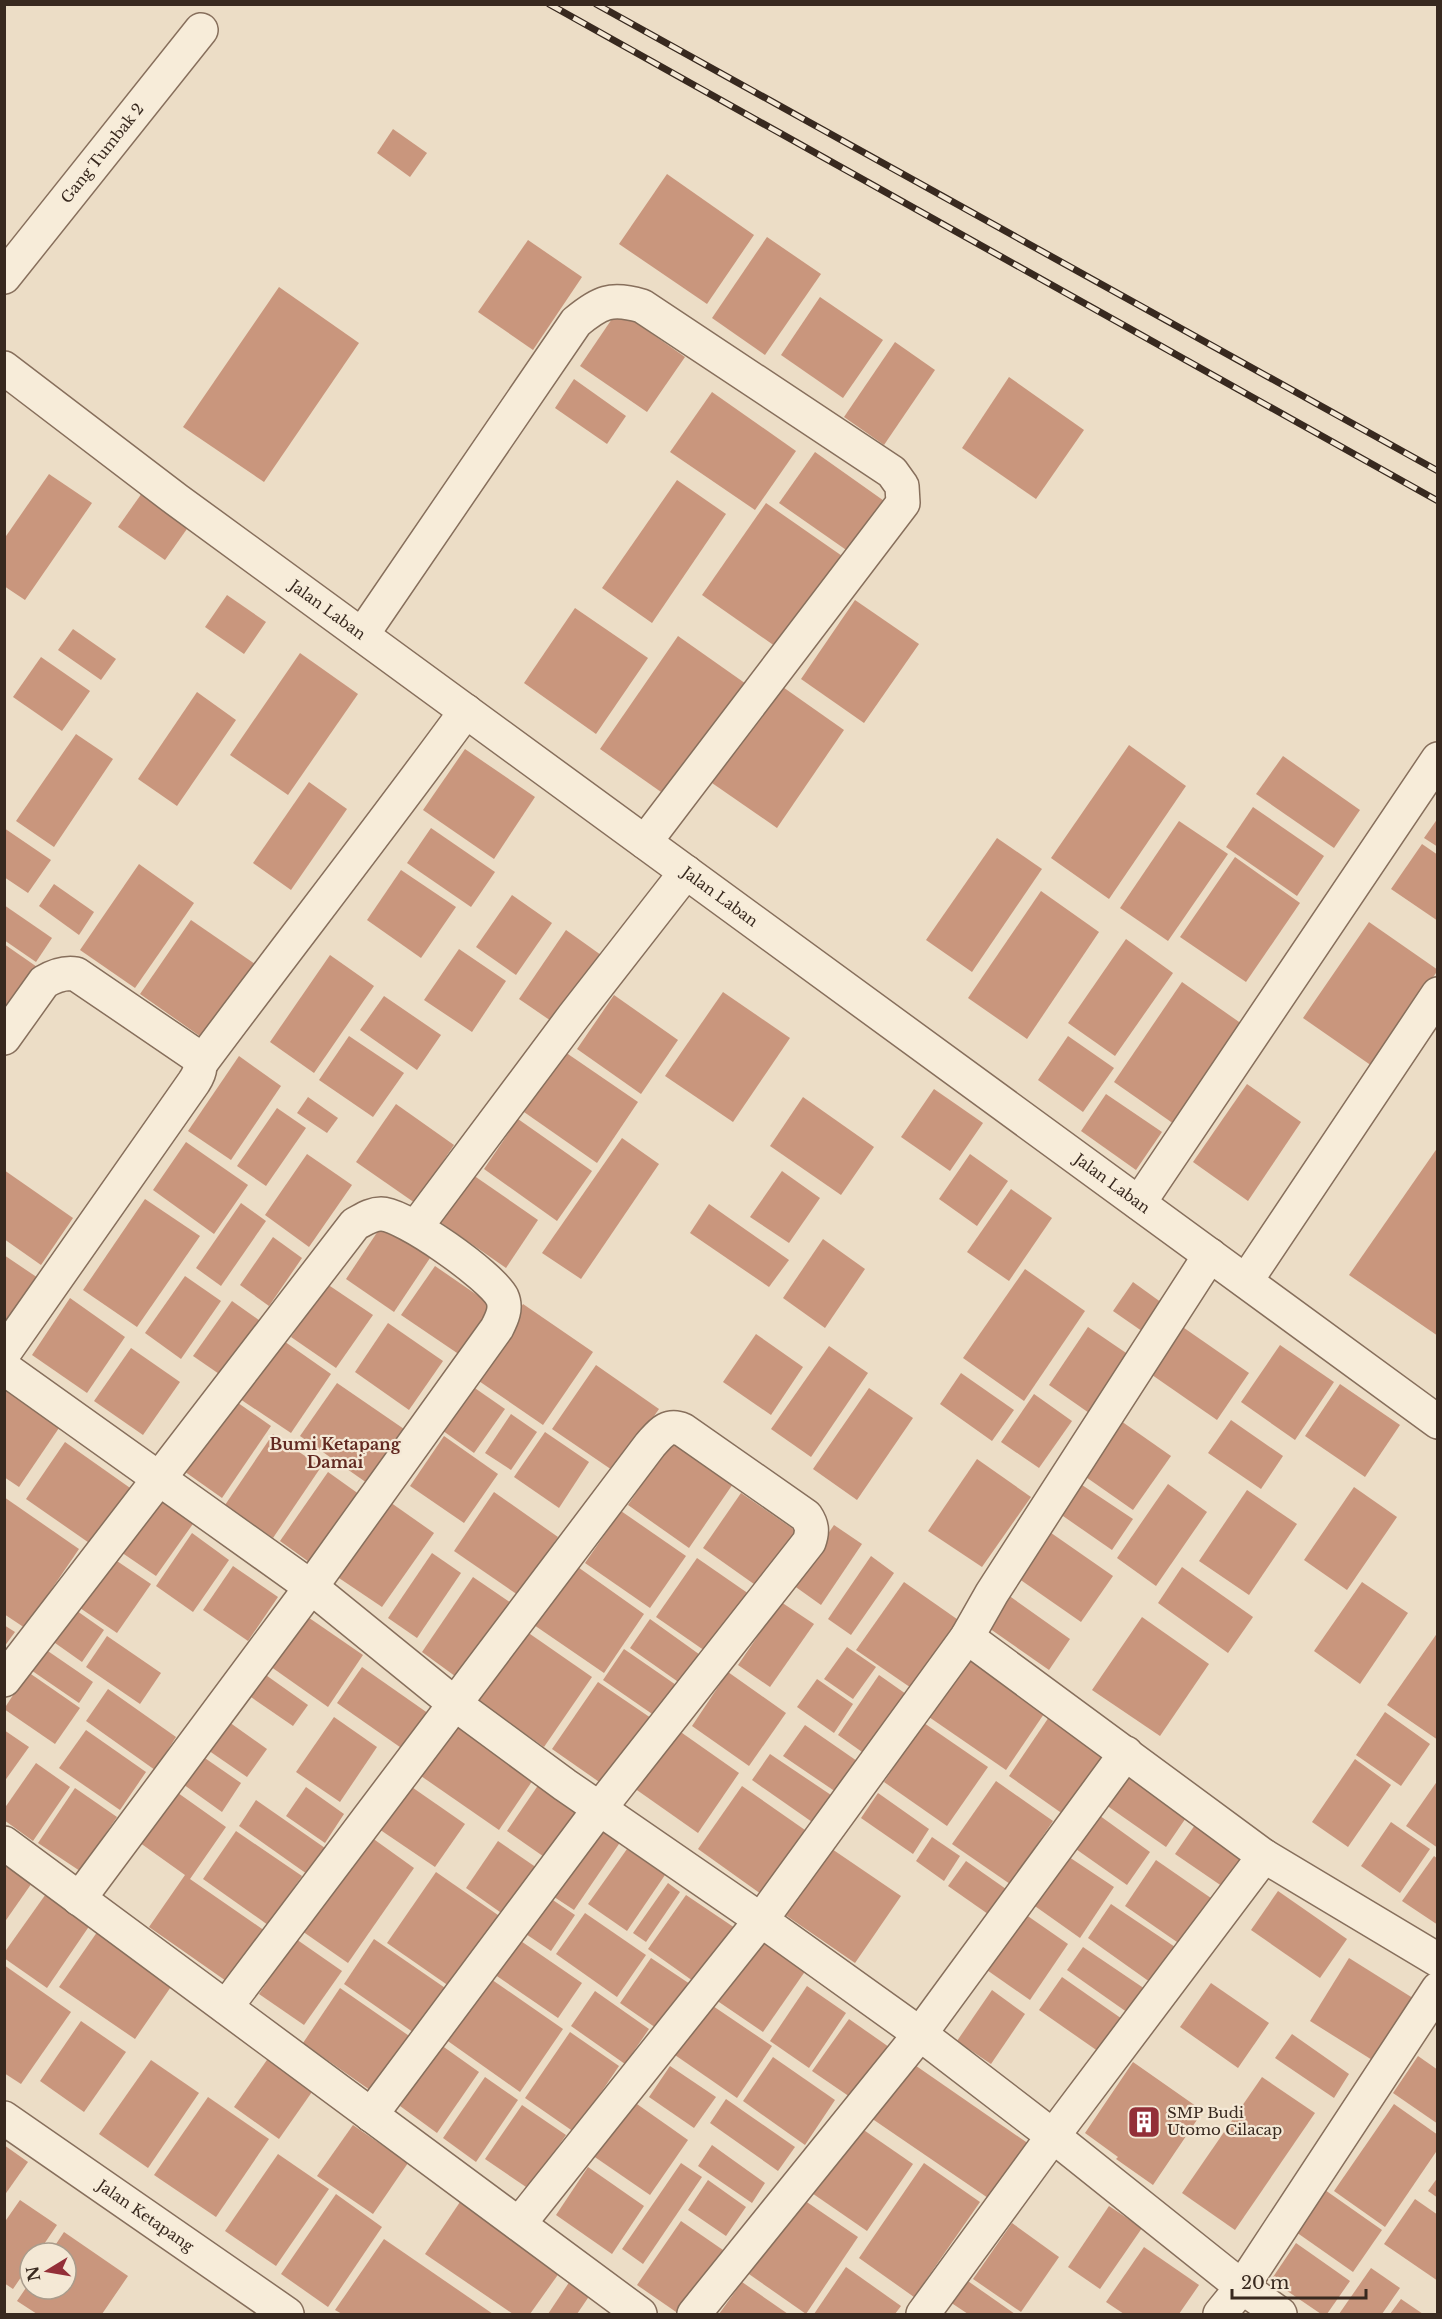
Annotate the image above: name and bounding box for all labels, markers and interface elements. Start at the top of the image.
street label: Gang Tumbak 2 [57,99,148,207]
street label: Jalan Laban [285,574,369,644]
street label: Jalan Laban [677,861,762,930]
street label: Jalan Laban [1069,1148,1154,1217]
district label: Bumi Ketapang Damai [270,1434,402,1472]
place label: SMP Budi Utomo Cilacap [1167,2103,1282,2139]
building icon: SMP Budi Utomo Cilacap [1126,2104,1162,2140]
street label: Jalan Ketapang [92,2174,199,2256]
north arrow [18,2241,78,2301]
scale bar [1232,2262,1366,2300]
text: N [22,2265,45,2283]
text: 20 m [1241,2272,1289,2294]

